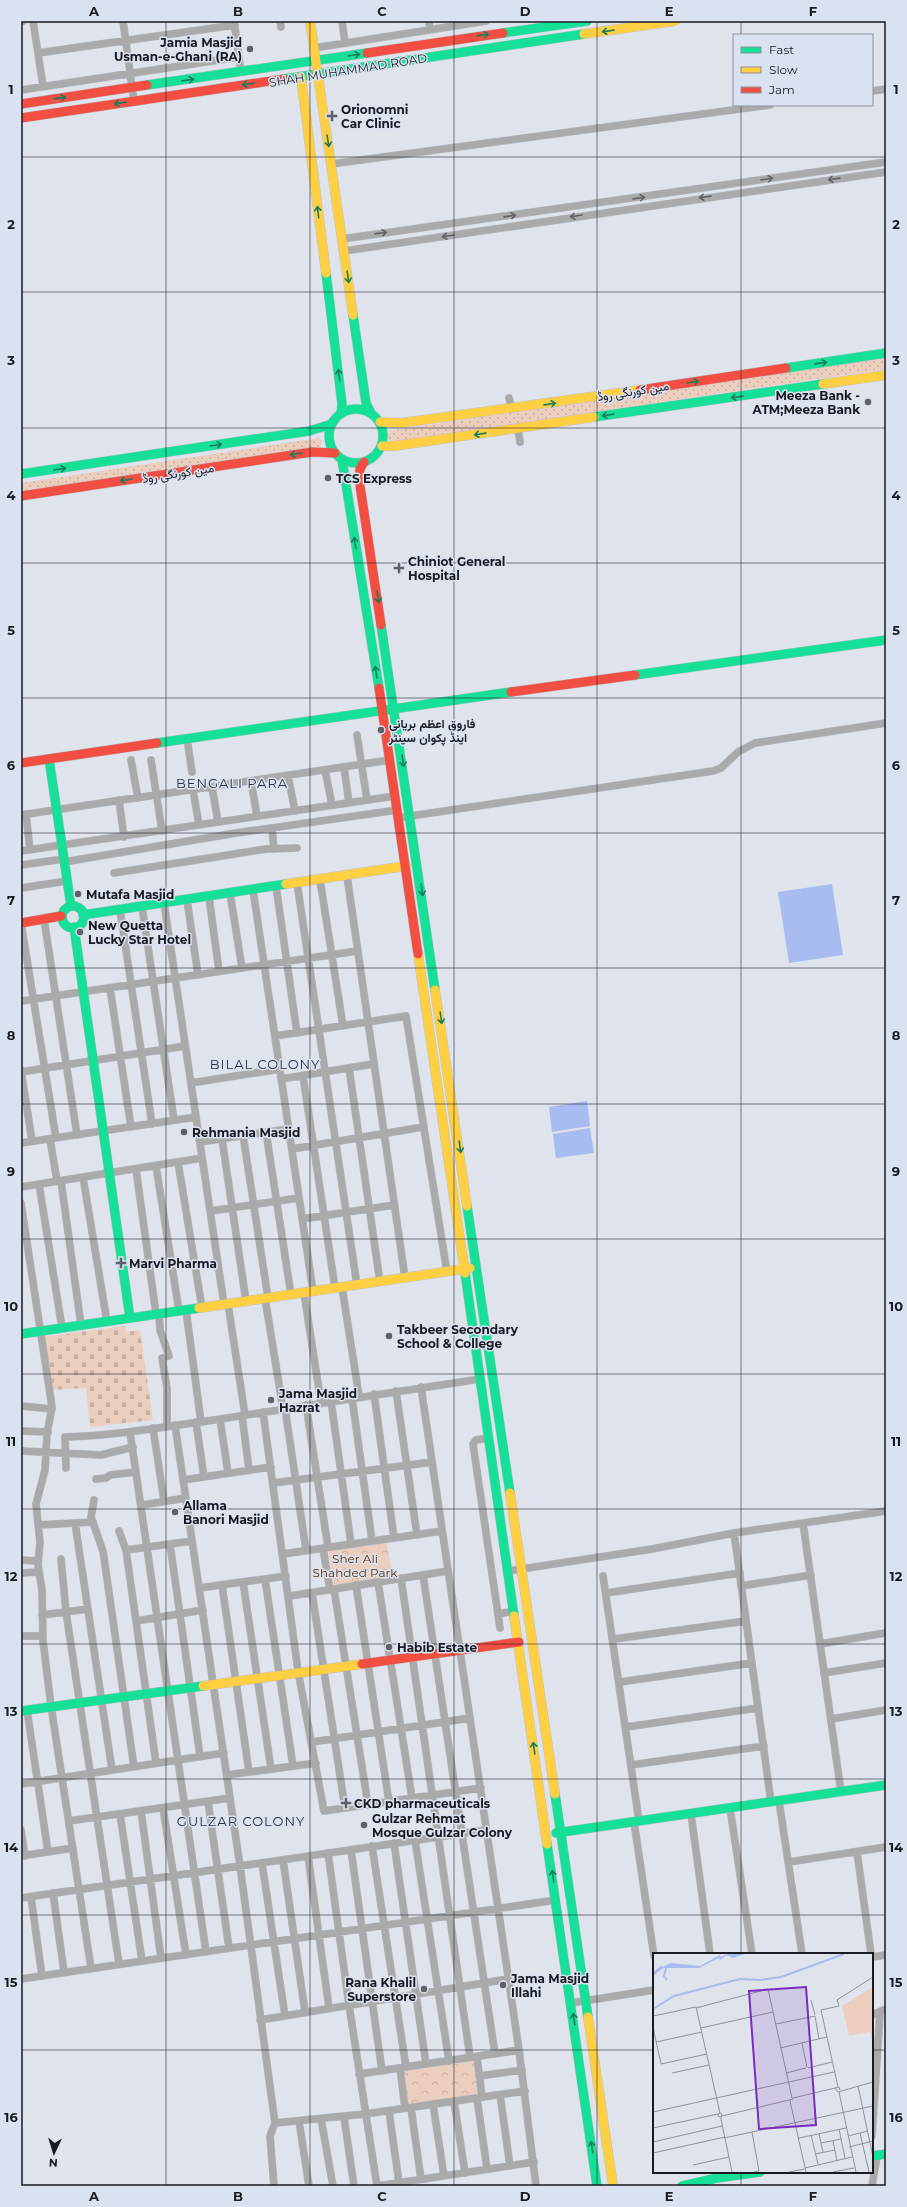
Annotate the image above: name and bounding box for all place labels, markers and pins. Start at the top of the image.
place label: Jamia Masjid Usman-e-Ghani (RA) [114,35,242,64]
marker: Jamia Masjid Usman-e-Ghani (RA) [245,44,255,54]
place label: Orionomni Car Clinic [341,102,408,131]
marker: Orionomni Car Clinic [326,110,338,122]
place label: Meeza Bank - ATM;Meeza Bank [752,388,860,417]
marker: Meeza Bank - ATM;Meeza Bank [863,397,873,407]
place label: TCS Express [336,471,412,486]
marker: TCS Express [323,473,333,483]
place label: Chiniot General Hospital [408,554,505,583]
marker: Chiniot General Hospital [393,562,405,574]
place label: فاروق اعظم بریانی اینڈ پکوان سینٹر [388,716,476,746]
marker: فاروق اعظم بریانی اینڈ پکوان سینٹر [376,725,386,735]
place label: Mutafa Masjid [86,887,174,902]
marker: Mutafa Masjid [73,889,83,899]
place label: New Quetta Lucky Star Hotel [88,918,191,947]
marker: New Quetta Lucky Star Hotel [75,927,85,937]
place label: Rehmania Masjid [192,1125,300,1140]
marker: Rehmania Masjid [179,1127,189,1137]
place label: Marvi Pharma [129,1256,217,1271]
marker: Marvi Pharma [116,1258,126,1268]
place label: Takbeer Secondary School & College [397,1322,519,1351]
marker: Takbeer Secondary School & College [384,1331,394,1341]
place label: Jama Masjid Hazrat [278,1386,357,1415]
marker: Jama Masjid Hazrat [266,1395,276,1405]
place label: Allama Banori Masjid [182,1498,269,1527]
marker: Allama Banori Masjid [170,1507,180,1517]
place label: Habib Estate [397,1640,477,1655]
marker: Habib Estate [384,1642,394,1652]
place label: CKD pharmaceuticals [354,1796,491,1811]
marker: CKD pharmaceuticals [341,1798,351,1808]
place label: Gulzar Rehmat Mosque Gulzar Colony [372,1811,513,1840]
marker: Gulzar Rehmat Mosque Gulzar Colony [359,1820,369,1830]
place label: Jama Masjid Illahi [510,1971,589,2000]
place label: Rana Khalil Superstore [345,1975,416,2004]
marker: Jama Masjid Illahi [498,1980,508,1990]
marker: Rana Khalil Superstore [419,1984,429,1994]

